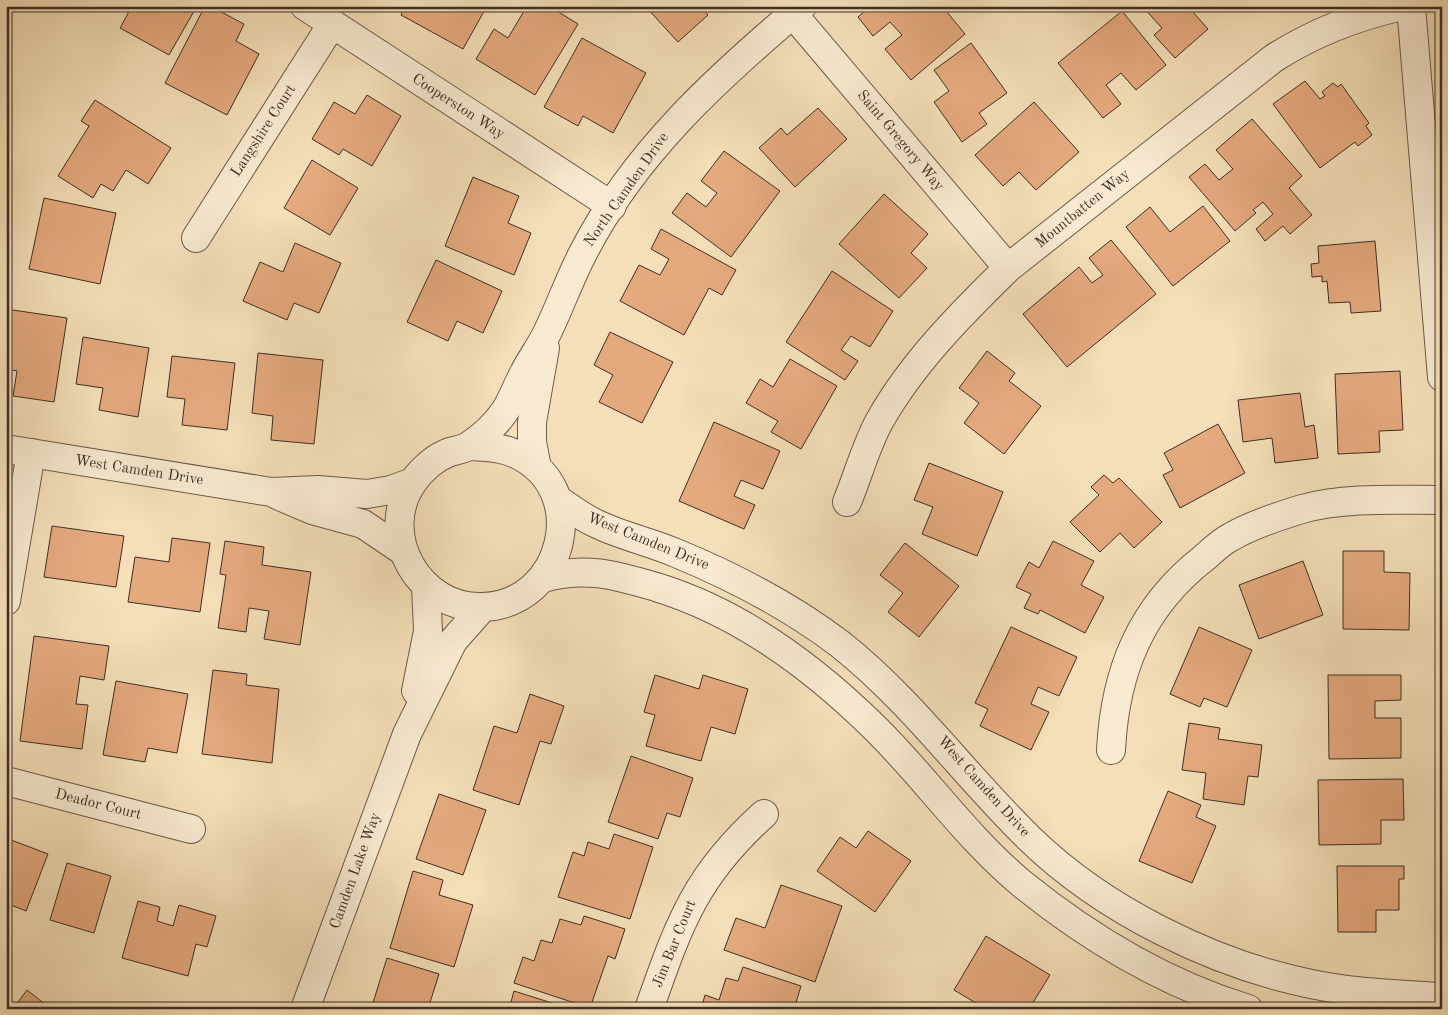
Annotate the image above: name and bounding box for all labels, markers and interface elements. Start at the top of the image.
street label: Cooperston Way [409,72,507,143]
street label: Langshire Court [229,82,299,180]
street label: Saint Gregory Way [854,88,946,194]
street label: North Camden Drive [582,130,672,250]
street label: Mountbatten Way [1033,167,1133,251]
street label: West Camden Drive [74,453,204,489]
street label: West Camden Drive [585,511,711,573]
street label: West Camden Drive [934,734,1032,840]
street label: Deador Court [53,787,143,823]
street label: Camden Lake Way [328,811,384,931]
street label: Jim Bar Court [651,898,699,990]

